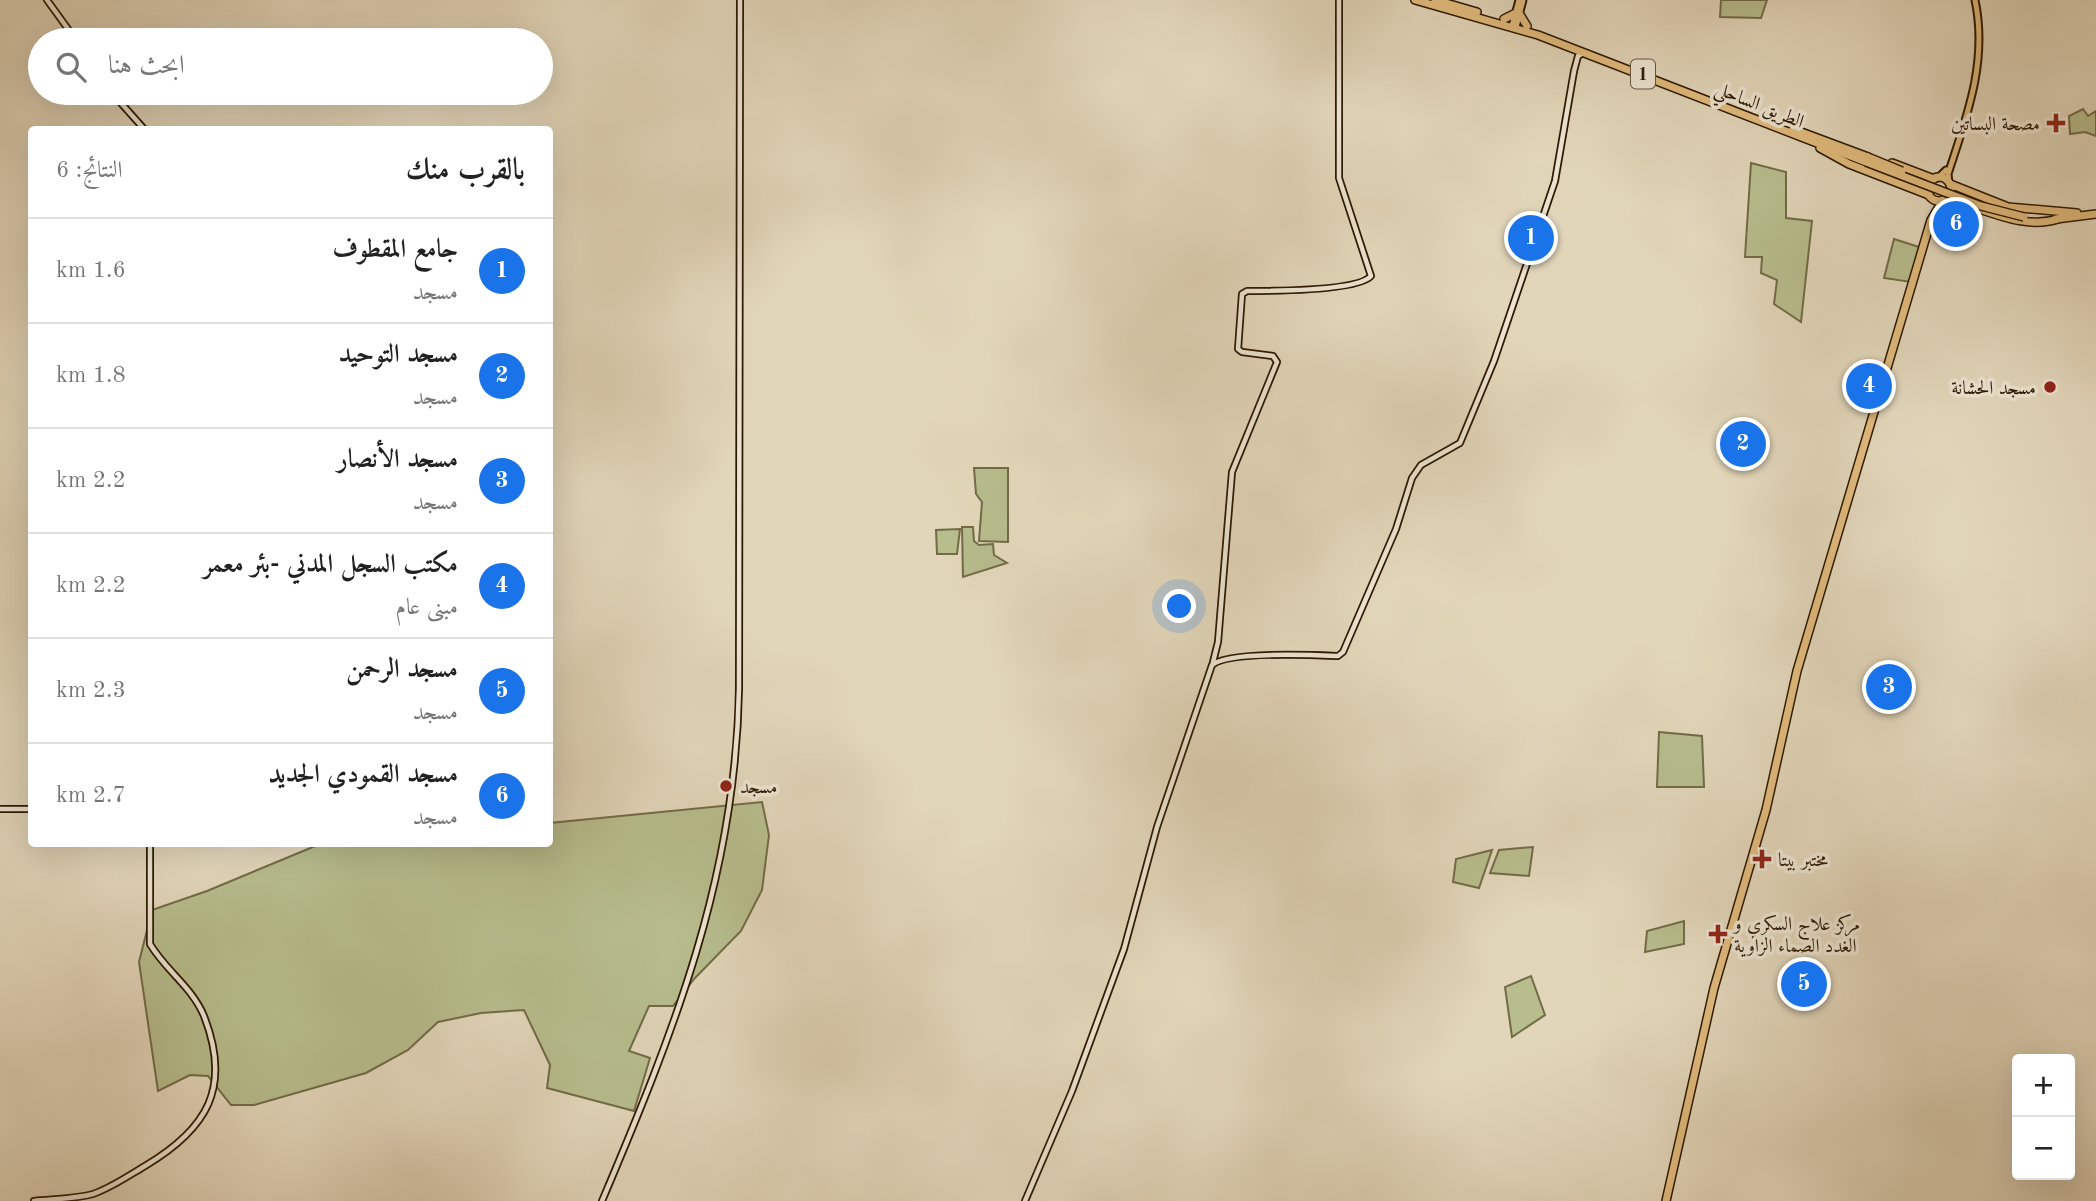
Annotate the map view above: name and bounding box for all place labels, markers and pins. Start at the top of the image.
marker: مصحة البساتين [2046,113,2066,133]
place label: مصحة البساتين [1951,116,2040,135]
pin: 6 [1933,198,1979,250]
pin: 1 [1508,212,1554,264]
pin: 4 [1846,360,1892,412]
marker: مسجد الحشانة [2042,379,2058,395]
place label: مسجد الحشانة [1951,380,2036,399]
pin: 2 [1720,418,1766,470]
pin: 3 [1866,661,1912,713]
marker: مسجد [718,778,734,794]
place label: مسجد [740,779,777,798]
marker: مختبر بيتا [1752,849,1772,869]
place label: مختبر بيتا [1778,852,1828,871]
place label: مركز علاج السكري و الغدد الصماء الزاوية [1732,914,1860,958]
marker: مركز علاج السكري و الغدد الصماء الزاوية [1708,924,1728,944]
pin: 5 [1781,958,1827,1010]

